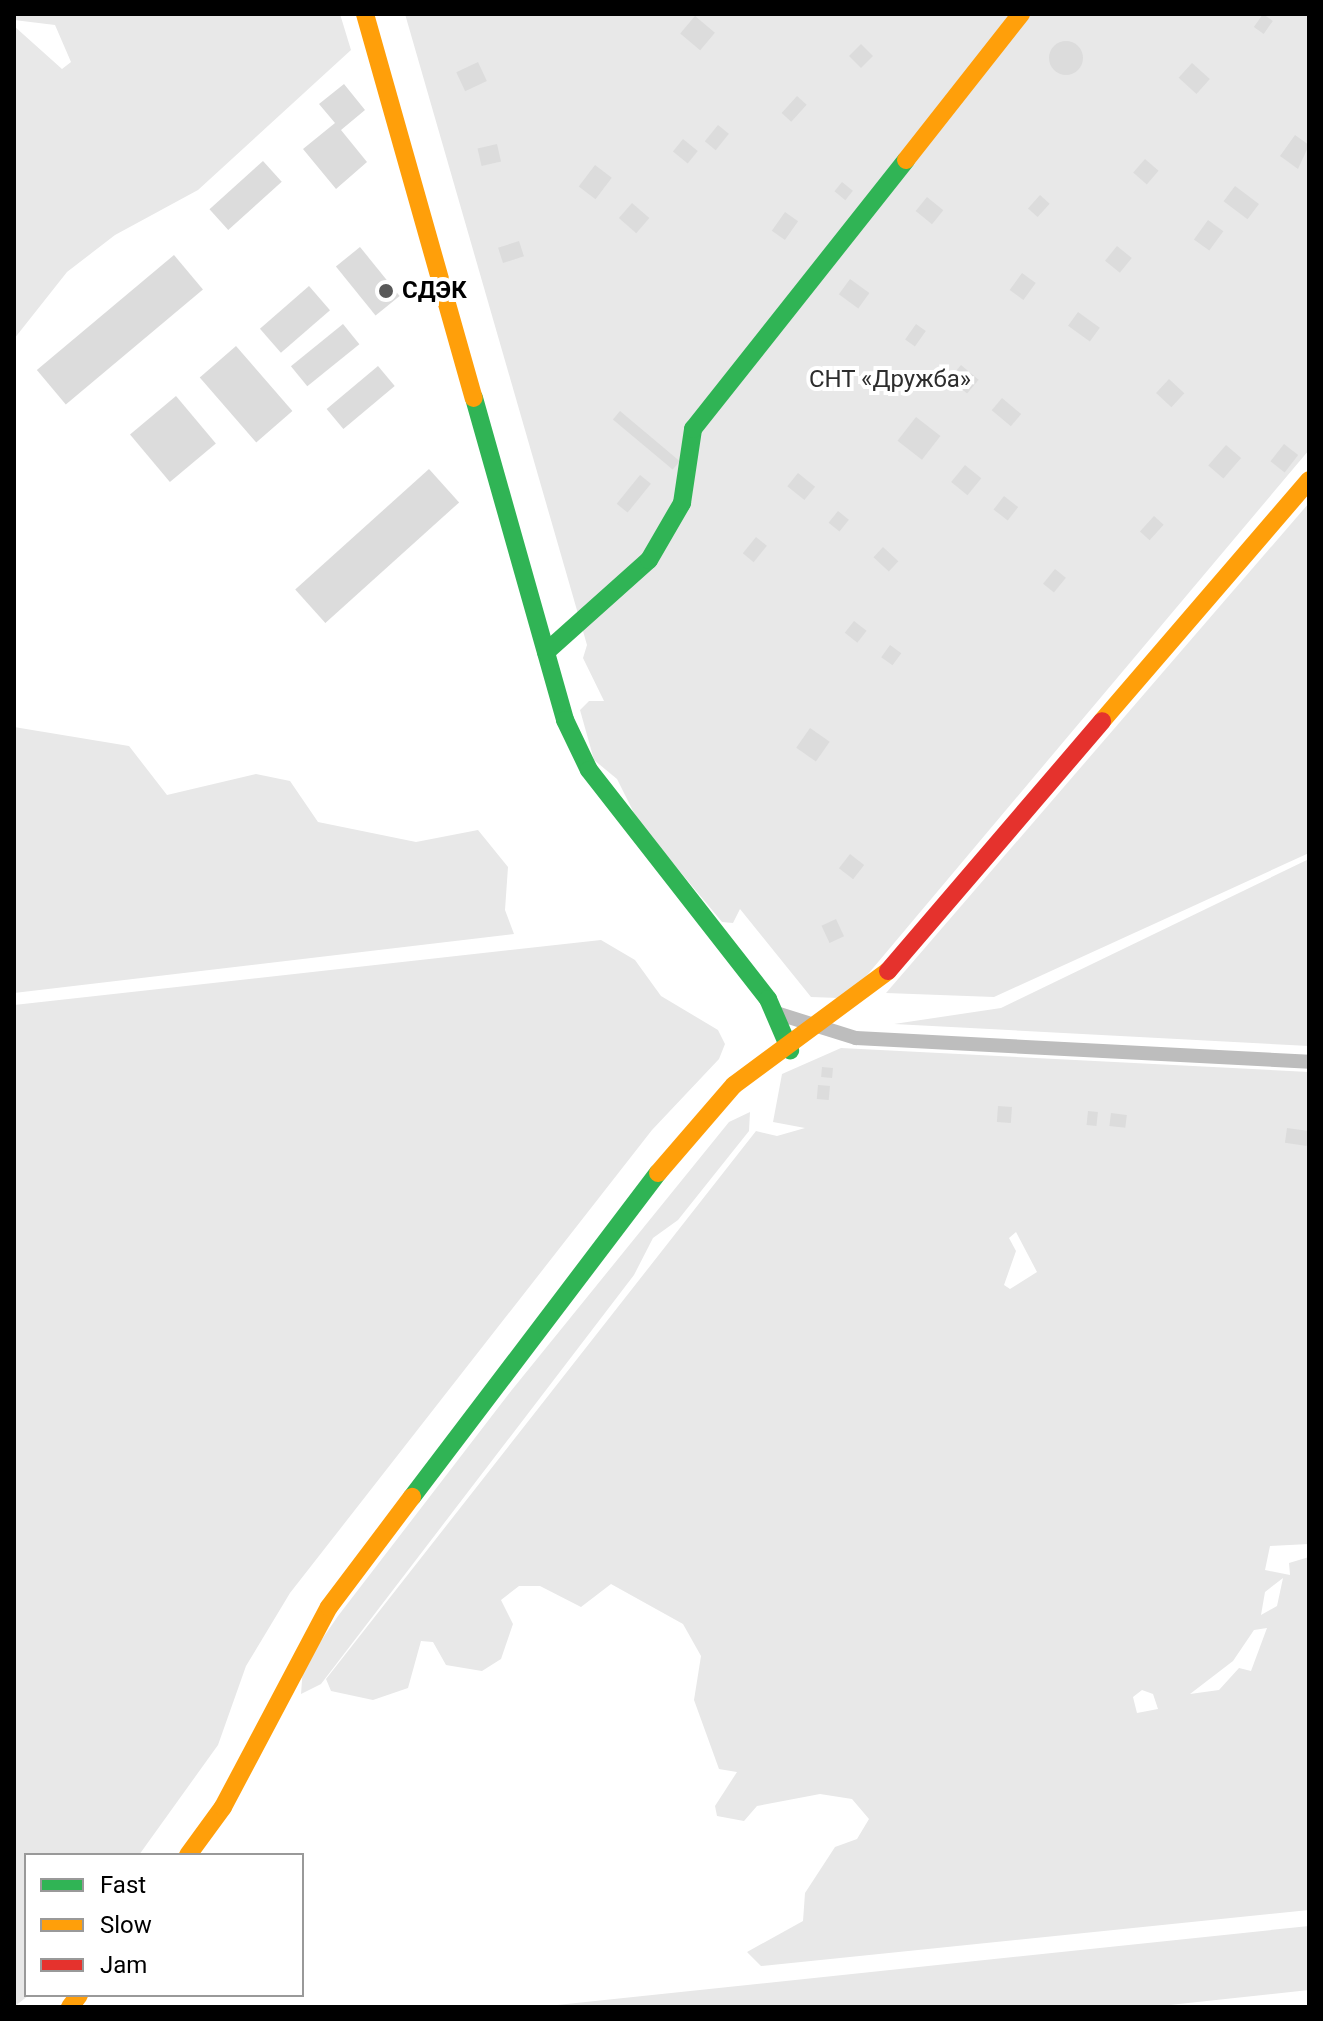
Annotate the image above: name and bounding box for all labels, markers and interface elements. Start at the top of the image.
place label: СДЭК [402,277,467,305]
marker: СДЭК [377,282,395,300]
park label: СНТ «Дружба» [809,366,971,394]
legend [24,1853,304,1997]
text: Fast [100,1871,146,1899]
text: Slow [100,1911,152,1939]
text: Jam [100,1951,147,1979]

